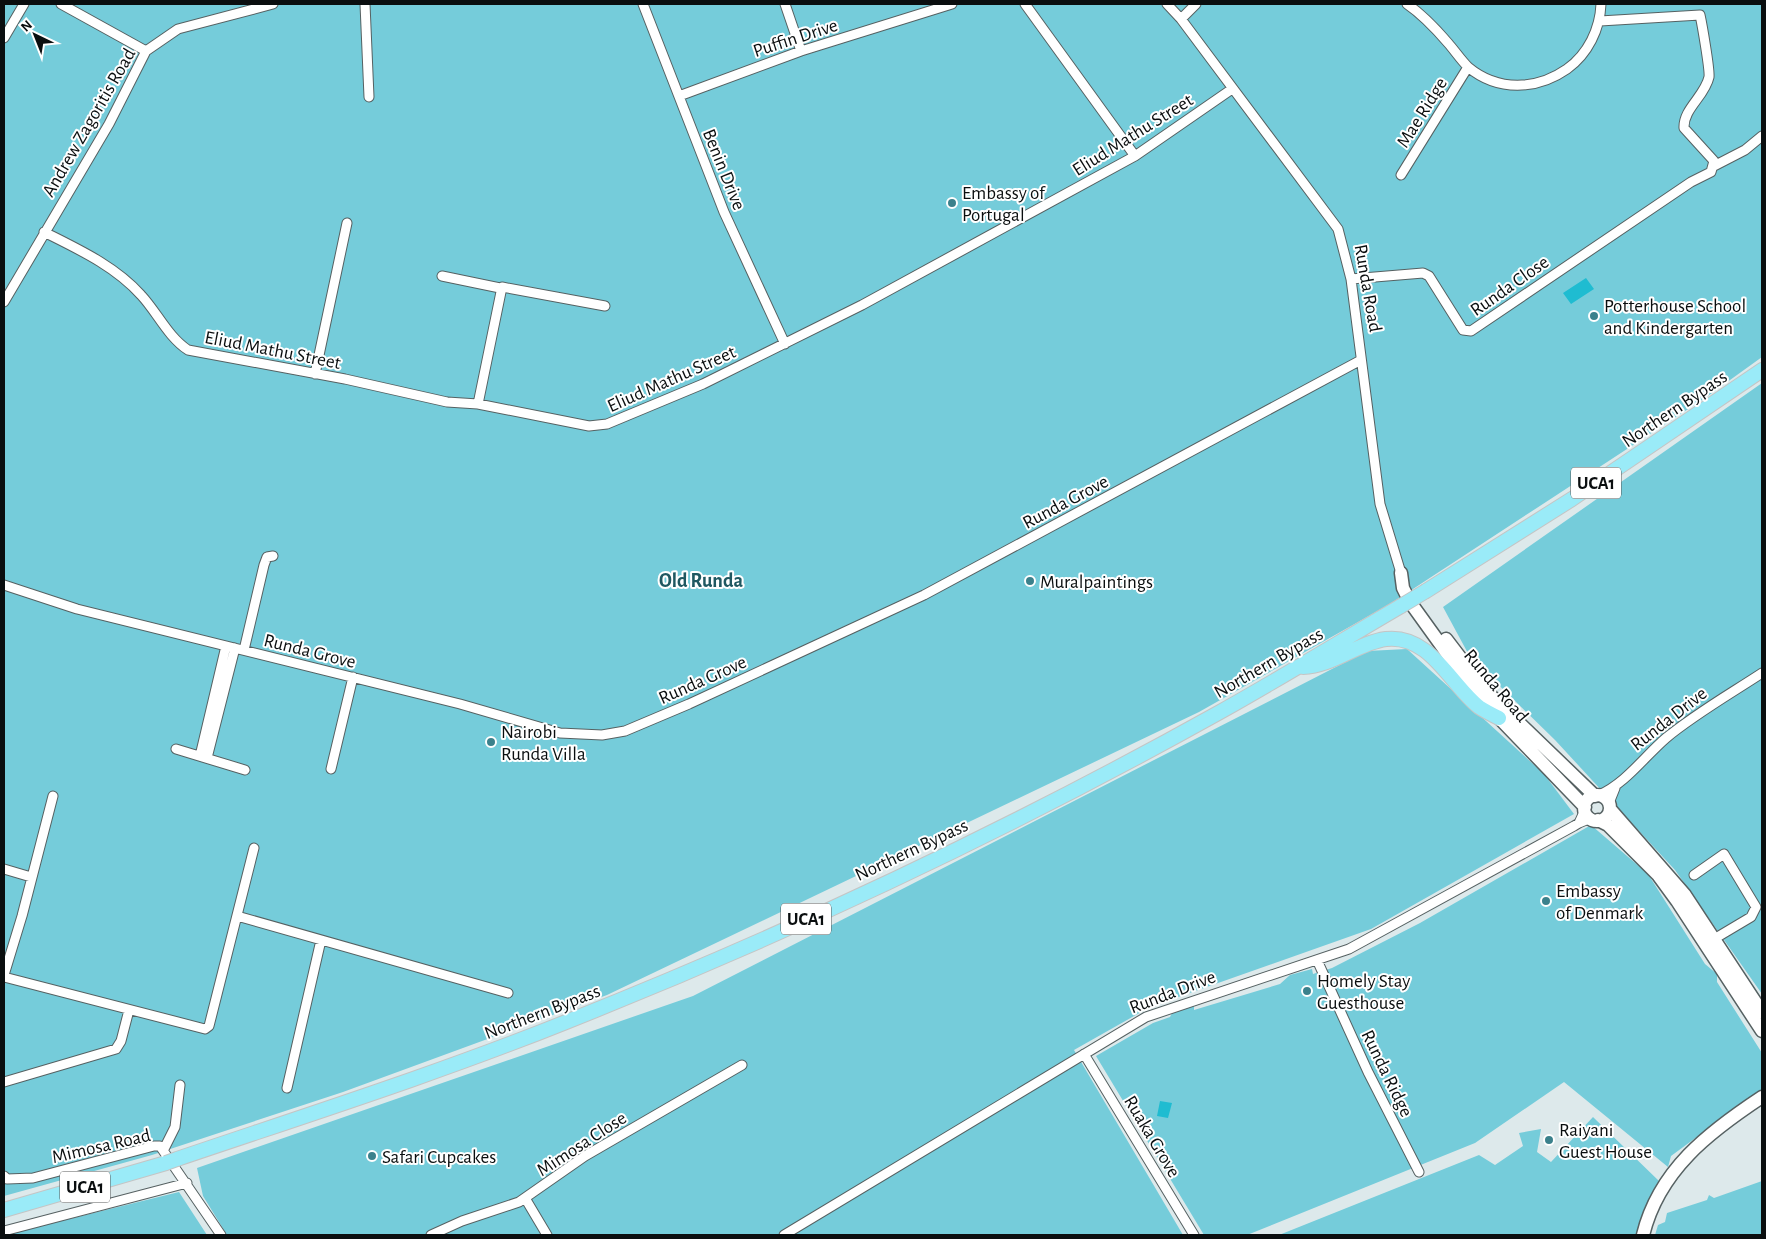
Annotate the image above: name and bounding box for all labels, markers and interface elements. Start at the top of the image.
north arrow [10,10,60,60]
street label: Puffin Drive [751,16,840,61]
text: N [18,18,35,35]
street label: Andrew Zagoritis Road [39,45,140,200]
street label: Mae Ridge [1393,74,1451,151]
street label: Eliud Mathu Street [1069,91,1196,180]
street label: Benin Drive [699,126,748,213]
place label: Embassy of Portugal [962,184,1046,225]
marker: Embassy of Portugal [946,197,958,209]
street label: Runda Road [1350,243,1385,334]
street label: Runda Close [1467,252,1553,320]
place label: Potterhouse School and Kindergarten [1604,297,1746,338]
marker: Potterhouse School and Kindergarten [1588,310,1600,322]
street label: Eliud Mathu Street [203,328,342,373]
street label: Eliud Mathu Street [605,343,739,416]
street label: Northern Bypass [1619,367,1731,451]
road number: UCA1 [1571,468,1621,498]
street label: Runda Grove [1020,472,1112,533]
district label: Old Runda [659,571,743,591]
place label: Muralpaintings [1040,573,1153,592]
marker: Muralpaintings [1024,575,1036,587]
street label: Northern Bypass [1211,624,1327,702]
street label: Runda Grove [262,631,358,672]
street label: Runda Road [1460,646,1532,726]
street label: Runda Grove [656,653,749,708]
street label: Runda Drive [1627,684,1711,755]
place label: Nairobi Runda Villa [501,723,586,764]
marker: Nairobi Runda Villa [485,736,497,748]
street label: Northern Bypass [852,816,971,885]
place label: Embassy of Denmark [1556,882,1643,923]
marker: Embassy of Denmark [1540,895,1552,907]
road number: UCA1 [781,904,831,934]
street label: Runda Drive [1127,967,1218,1018]
place label: Homely Stay Guesthouse [1317,972,1410,1013]
street label: Northern Bypass [482,982,603,1043]
marker: Homely Stay Guesthouse [1301,985,1313,997]
street label: Runda Ridge [1357,1027,1416,1120]
street label: Ruaka Grove [1120,1093,1183,1181]
street label: Mimosa Close [534,1108,630,1180]
place label: Raiyani Guest House [1559,1121,1652,1162]
street label: Mimosa Road [50,1126,153,1167]
marker: Raiyani Guest House [1543,1134,1555,1146]
place label: Safari Cupcakes [382,1148,496,1167]
marker: Safari Cupcakes [366,1150,378,1162]
road number: UCA1 [60,1172,110,1202]

